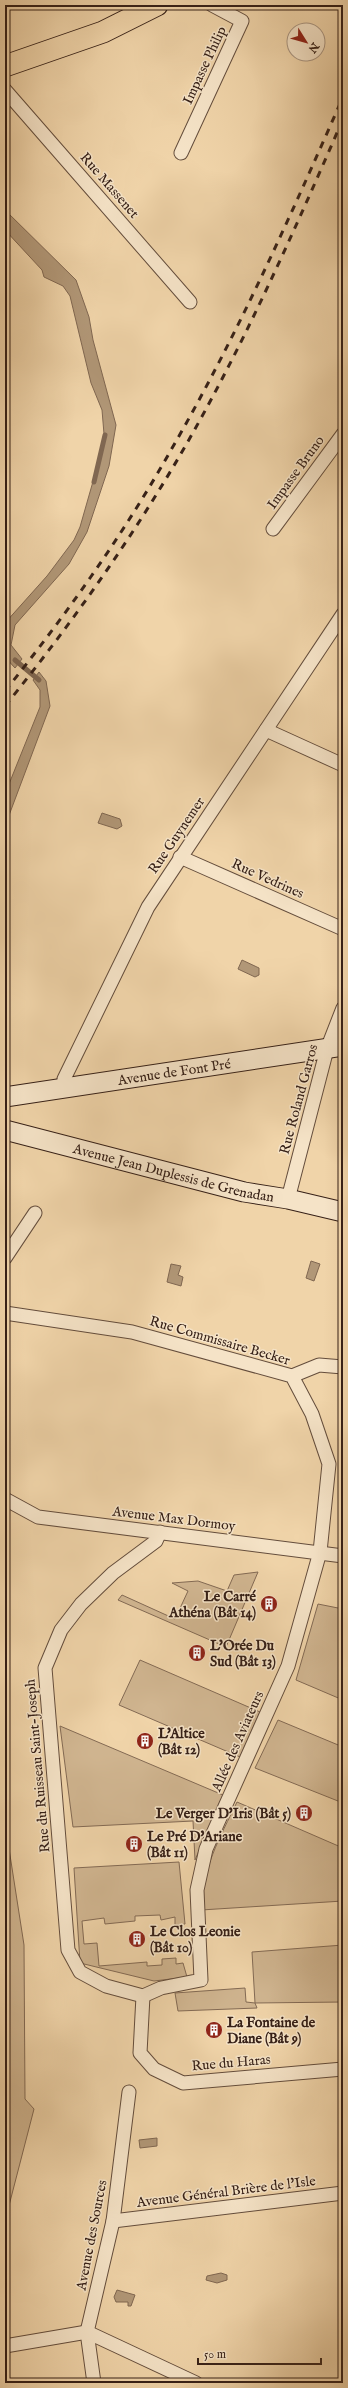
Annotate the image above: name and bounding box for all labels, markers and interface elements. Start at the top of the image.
north arrow [286,22,326,62]
street label: Impasse Philip [179,23,231,107]
text: N [304,39,322,56]
street label: Rue Massenet [76,149,143,222]
street label: Impasse Bruno [263,432,329,513]
street label: Rue Guynemer [145,794,209,877]
street label: Rue Vedrines [229,855,307,903]
street label: Rue Roland Garros [276,1042,322,1156]
street label: Avenue de Font Pré [115,1055,233,1090]
street label: Avenue Jean Duplessis de Grenadan [70,1140,276,1207]
street label: Rue Commissaire Becker [147,1312,292,1370]
street label: Avenue Max Dormoy [110,1502,237,1535]
place label: Le Carré Athéna (Bât 14) [168,1588,257,1622]
building icon: Le Carré Athéna (Bât 14) [259,1594,279,1614]
place label: L'Orée Du Sud (Bât 13) [210,1637,276,1671]
building icon: L'Orée Du Sud (Bât 13) [187,1643,207,1663]
street label: Rue du Ruisseau Saint-Joseph [21,1678,55,1853]
street label: Allée des Aviateurs [207,1688,268,1796]
place label: L'Altice (Bât 12) [158,1725,205,1759]
building icon: L'Altice (Bât 12) [135,1731,155,1751]
building icon: Le Verger D'Iris (Bât 5) [294,1803,314,1823]
place label: Le Verger D'Iris (Bât 5) [156,1805,291,1823]
place label: Le Pré D'Ariane (Bât 11) [147,1828,243,1862]
building icon: Le Pré D'Ariane (Bât 11) [124,1834,144,1854]
place label: Le Clos Leonie (Bât 10) [150,1923,241,1957]
building icon: Le Clos Leonie (Bât 10) [127,1929,147,1949]
place label: La Fontaine de Diane (Bât 9) [227,2014,316,2048]
building icon: La Fontaine de Diane (Bât 9) [204,2020,224,2040]
street label: Rue du Haras [191,2051,271,2075]
street label: Avenue Général Brière de l'Isle [135,2172,317,2212]
street label: Avenue des Sources [72,2178,112,2293]
scale bar [198,2340,321,2366]
text: 50 m [204,2347,226,2362]

